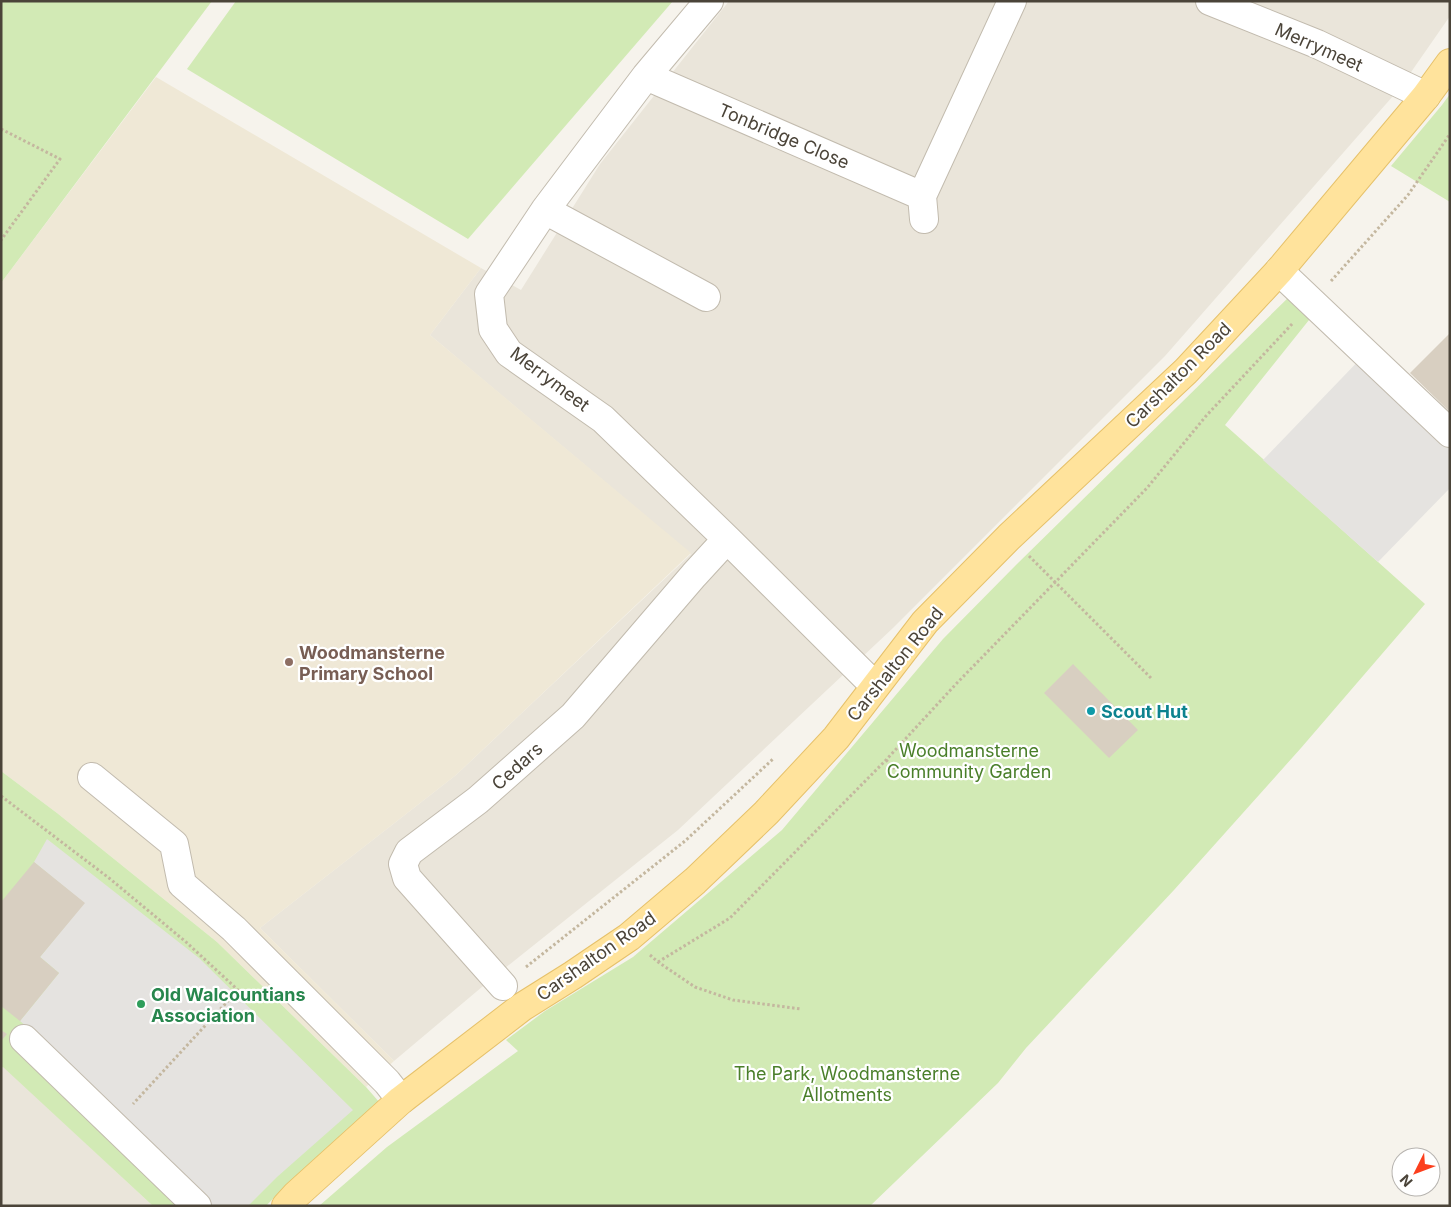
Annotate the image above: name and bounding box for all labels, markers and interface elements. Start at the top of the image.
street label: Merrymeet [1272,18,1366,76]
street label: Tonbridge Close [715,99,853,173]
street label: Carshalton Road [1121,318,1235,432]
street label: Merrymeet [506,342,594,416]
street label: Carshalton Road [843,603,947,725]
place label: Woodmansterne Primary School [299,642,445,684]
marker: Woodmansterne Primary School [283,656,295,668]
place label: Scout Hut [1101,701,1188,722]
marker: Scout Hut [1085,705,1097,717]
street label: Cedars [487,738,547,794]
park label: Woodmansterne Community Garden [887,740,1051,782]
street label: Carshalton Road [532,907,660,1005]
place label: Old Walcountians Association [151,984,306,1026]
marker: Old Walcountians Association [135,998,147,1010]
park label: The Park, Woodmansterne Allotments [734,1063,960,1105]
north arrow [1391,1147,1441,1197]
text: N [1396,1171,1416,1191]

